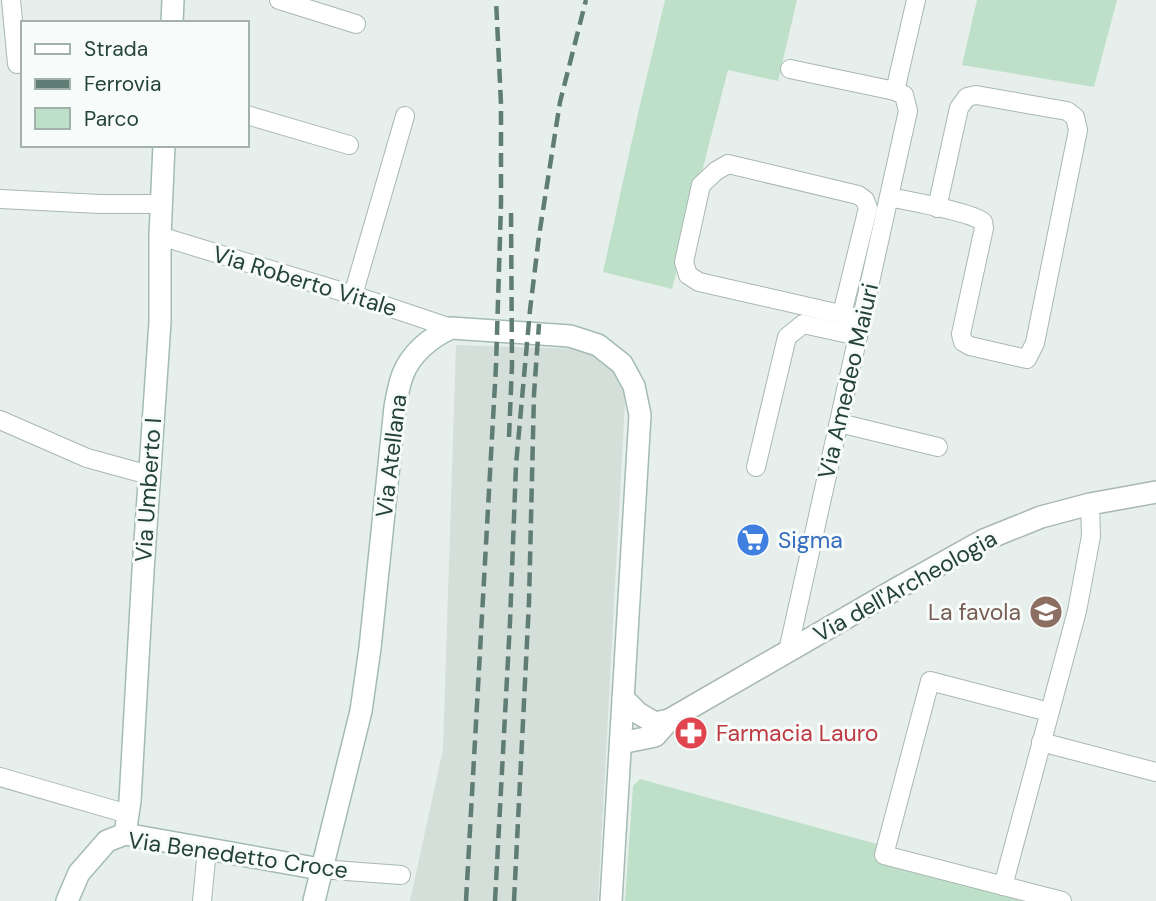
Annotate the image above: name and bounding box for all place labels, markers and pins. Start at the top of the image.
supermarket icon: Sigma [734,521,772,559]
place label: Sigma [778,525,843,555]
school or university icon: La favola [1027,593,1065,631]
place label: La favola [928,597,1021,627]
pharmacy icon: Farmacia Lauro [672,714,710,752]
place label: Farmacia Lauro [716,718,878,748]

